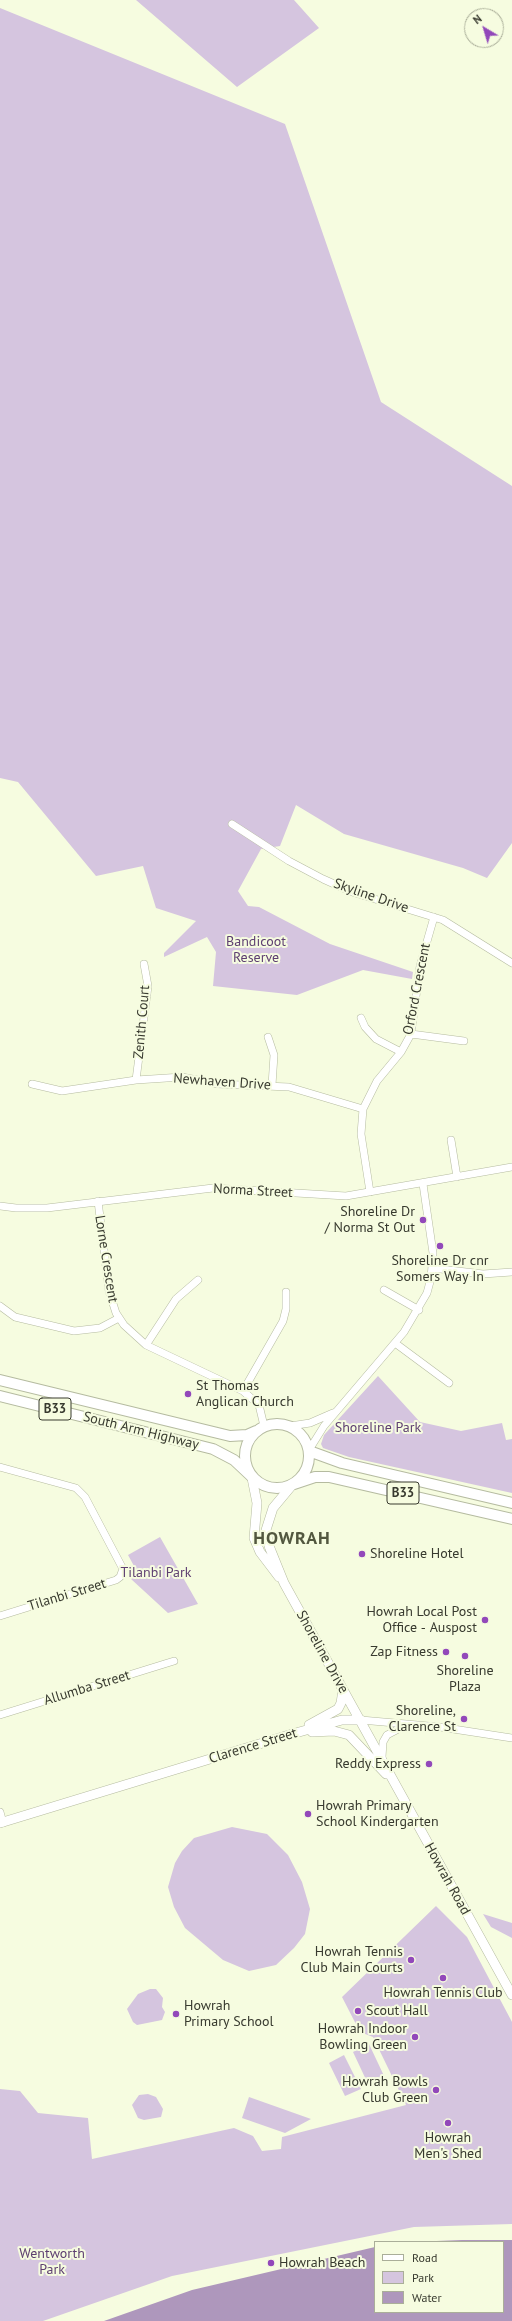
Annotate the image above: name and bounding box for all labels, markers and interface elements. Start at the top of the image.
north arrow [464,8,504,48]
text: N [470,12,484,27]
street label: Skyline Drive [331,875,411,917]
park label: Bandicoot Reserve [226,934,286,966]
street label: Orford Crescent [400,942,434,1036]
street label: Zenith Court [130,984,154,1060]
street label: Newhaven Drive [173,1070,271,1094]
street label: Norma Street [213,1181,293,1201]
place label: Shoreline Dr / Norma St Out [325,1204,415,1236]
street label: Lorne Crescent [91,1214,121,1304]
marker: Shoreline Dr / Norma St Out [418,1215,428,1225]
marker: Shoreline Dr cnr Somers Way In [435,1241,445,1251]
place label: Shoreline Dr cnr Somers Way In [391,1253,489,1286]
place label: St Thomas Anglican Church [196,1378,294,1410]
marker: St Thomas Anglican Church [183,1389,193,1399]
road number: B33 [39,1398,71,1420]
street label: South Arm Highway [81,1408,201,1454]
park label: Shoreline Park [335,1420,421,1436]
road number: B33 [387,1482,419,1504]
district label: HOWRAH [253,1528,331,1550]
place label: Shoreline Hotel [370,1546,464,1562]
marker: Shoreline Hotel [357,1549,367,1559]
park label: Tilanbi Park [120,1565,192,1581]
street label: Tilanbi Street [26,1575,108,1615]
place label: Howrah Local Post Office - Auspost [366,1604,477,1636]
street label: Shoreline Drive [292,1608,352,1696]
marker: Howrah Local Post Office - Auspost [480,1615,490,1625]
place label: Zap Fitness [370,1644,438,1660]
marker: Zap Fitness [441,1647,451,1657]
marker: Shoreline Plaza [460,1651,470,1661]
place label: Shoreline Plaza [436,1663,494,1696]
street label: Allumba Street [42,1667,132,1709]
place label: Shoreline, Clarence St [388,1703,456,1736]
marker: Shoreline, Clarence St [459,1714,469,1724]
street label: Clarence Street [207,1725,299,1767]
place label: Reddy Express [335,1756,421,1772]
marker: Reddy Express [424,1759,434,1769]
place label: Howrah Primary School Kindergarten [316,1798,439,1830]
marker: Howrah Primary School Kindergarten [303,1809,313,1819]
street label: Howrah Road [420,1840,474,1918]
place label: Howrah Tennis Club Main Courts [301,1944,403,1976]
marker: Howrah Tennis Club Main Courts [406,1955,416,1965]
marker: Howrah Tennis Club [438,1973,448,1983]
place label: Howrah Tennis Club [383,1985,503,2001]
place label: Howrah Primary School [184,1998,274,2030]
place label: Scout Hall [366,2003,427,2019]
marker: Scout Hall [353,2006,363,2016]
marker: Howrah Primary School [171,2009,181,2019]
place label: Howrah Indoor Bowling Green [318,2021,407,2054]
marker: Howrah Indoor Bowling Green [410,2032,420,2042]
place label: Howrah Bowls Club Green [342,2074,428,2106]
marker: Howrah Bowls Club Green [431,2085,441,2095]
marker: Howrah Men's Shed [443,2118,453,2128]
place label: Howrah Men's Shed [414,2130,482,2162]
legend [374,2241,504,2313]
park label: Wentworth Park [19,2246,85,2278]
text: Road [412,2250,437,2265]
place label: Howrah Beach [279,2255,365,2271]
marker: Howrah Beach [266,2258,276,2268]
text: Park [412,2270,434,2285]
text: Water [412,2290,442,2305]

